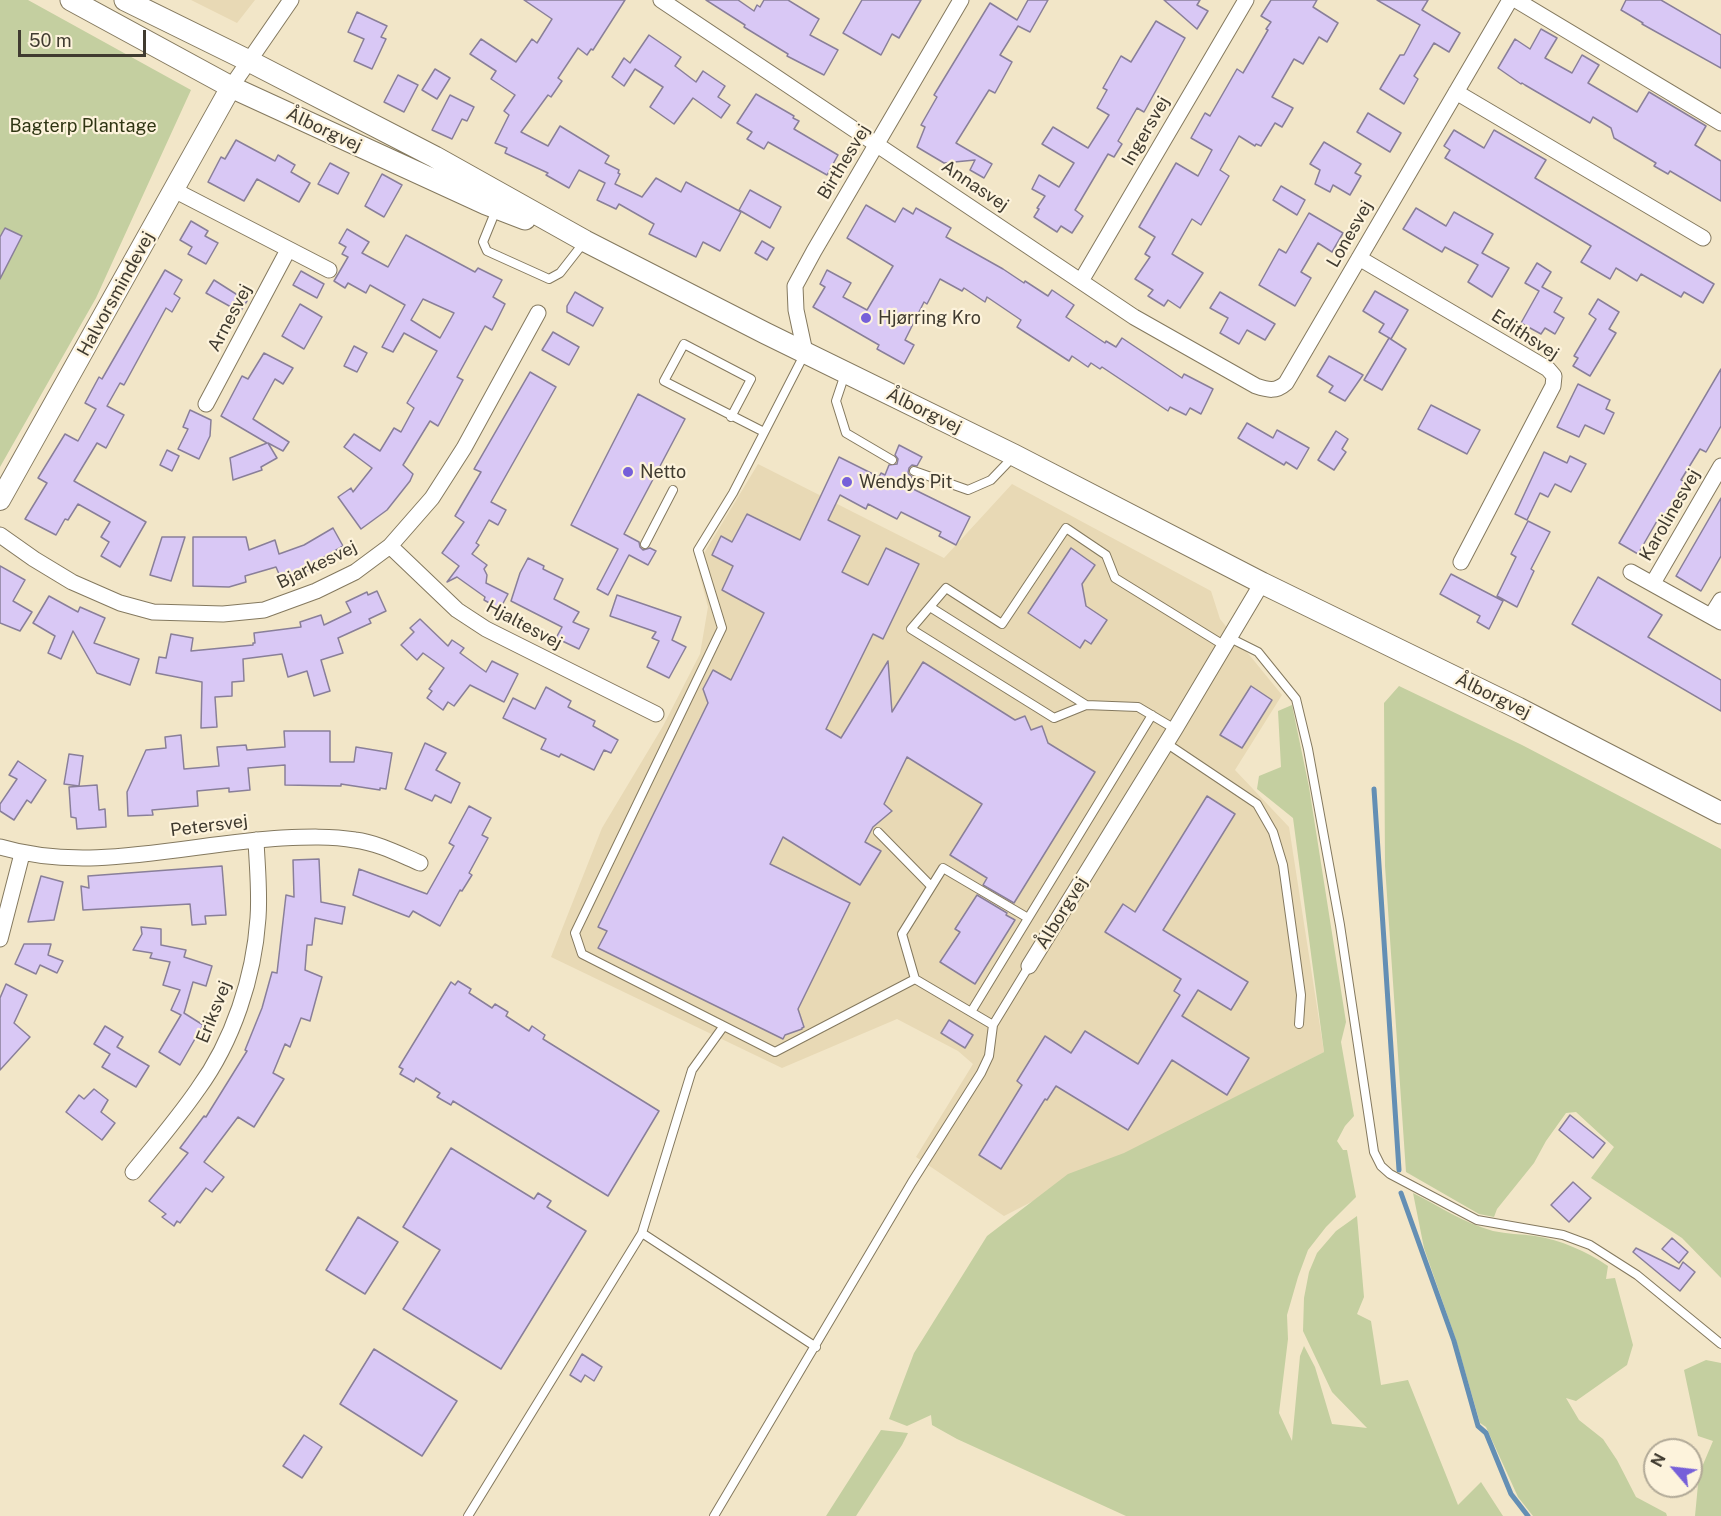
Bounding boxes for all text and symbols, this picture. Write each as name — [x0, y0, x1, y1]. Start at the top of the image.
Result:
scale bar — [21, 18, 148, 56]
text: 50 m — [29, 30, 72, 51]
street label: Ingersvej — [1118, 92, 1174, 170]
street label: Ålborgvej — [283, 103, 365, 157]
park label: Bagterp Plantage — [9, 115, 157, 137]
street label: Birthesvej — [813, 121, 875, 203]
street label: Annasvej — [937, 156, 1013, 216]
street label: Lonesvej — [1322, 197, 1378, 271]
street label: Halvorsmindevej — [73, 228, 159, 360]
street label: Arnesvej — [203, 281, 257, 355]
street label: Edithsvej — [1487, 305, 1563, 365]
place label: Hjørring Kro — [878, 307, 981, 329]
marker: Hjørring Kro — [859, 311, 873, 325]
street label: Ålborgvej — [883, 384, 965, 438]
place label: Netto — [640, 461, 686, 483]
marker: Netto — [621, 465, 635, 479]
street label: Karolinesvej — [1635, 465, 1705, 565]
place label: Wendys Pit — [859, 471, 953, 493]
marker: Wendys Pit — [840, 475, 854, 489]
street label: Bjarkesvej — [273, 536, 361, 594]
street label: Hjaltesvej — [482, 596, 566, 654]
street label: Ålborgvej — [1452, 669, 1534, 723]
street label: Petersvej — [169, 811, 249, 841]
street label: Ålborgvej — [1031, 873, 1093, 953]
street label: Eriksvej — [192, 978, 236, 1046]
north arrow — [1643, 1438, 1703, 1498]
text: N — [1647, 1450, 1670, 1470]

